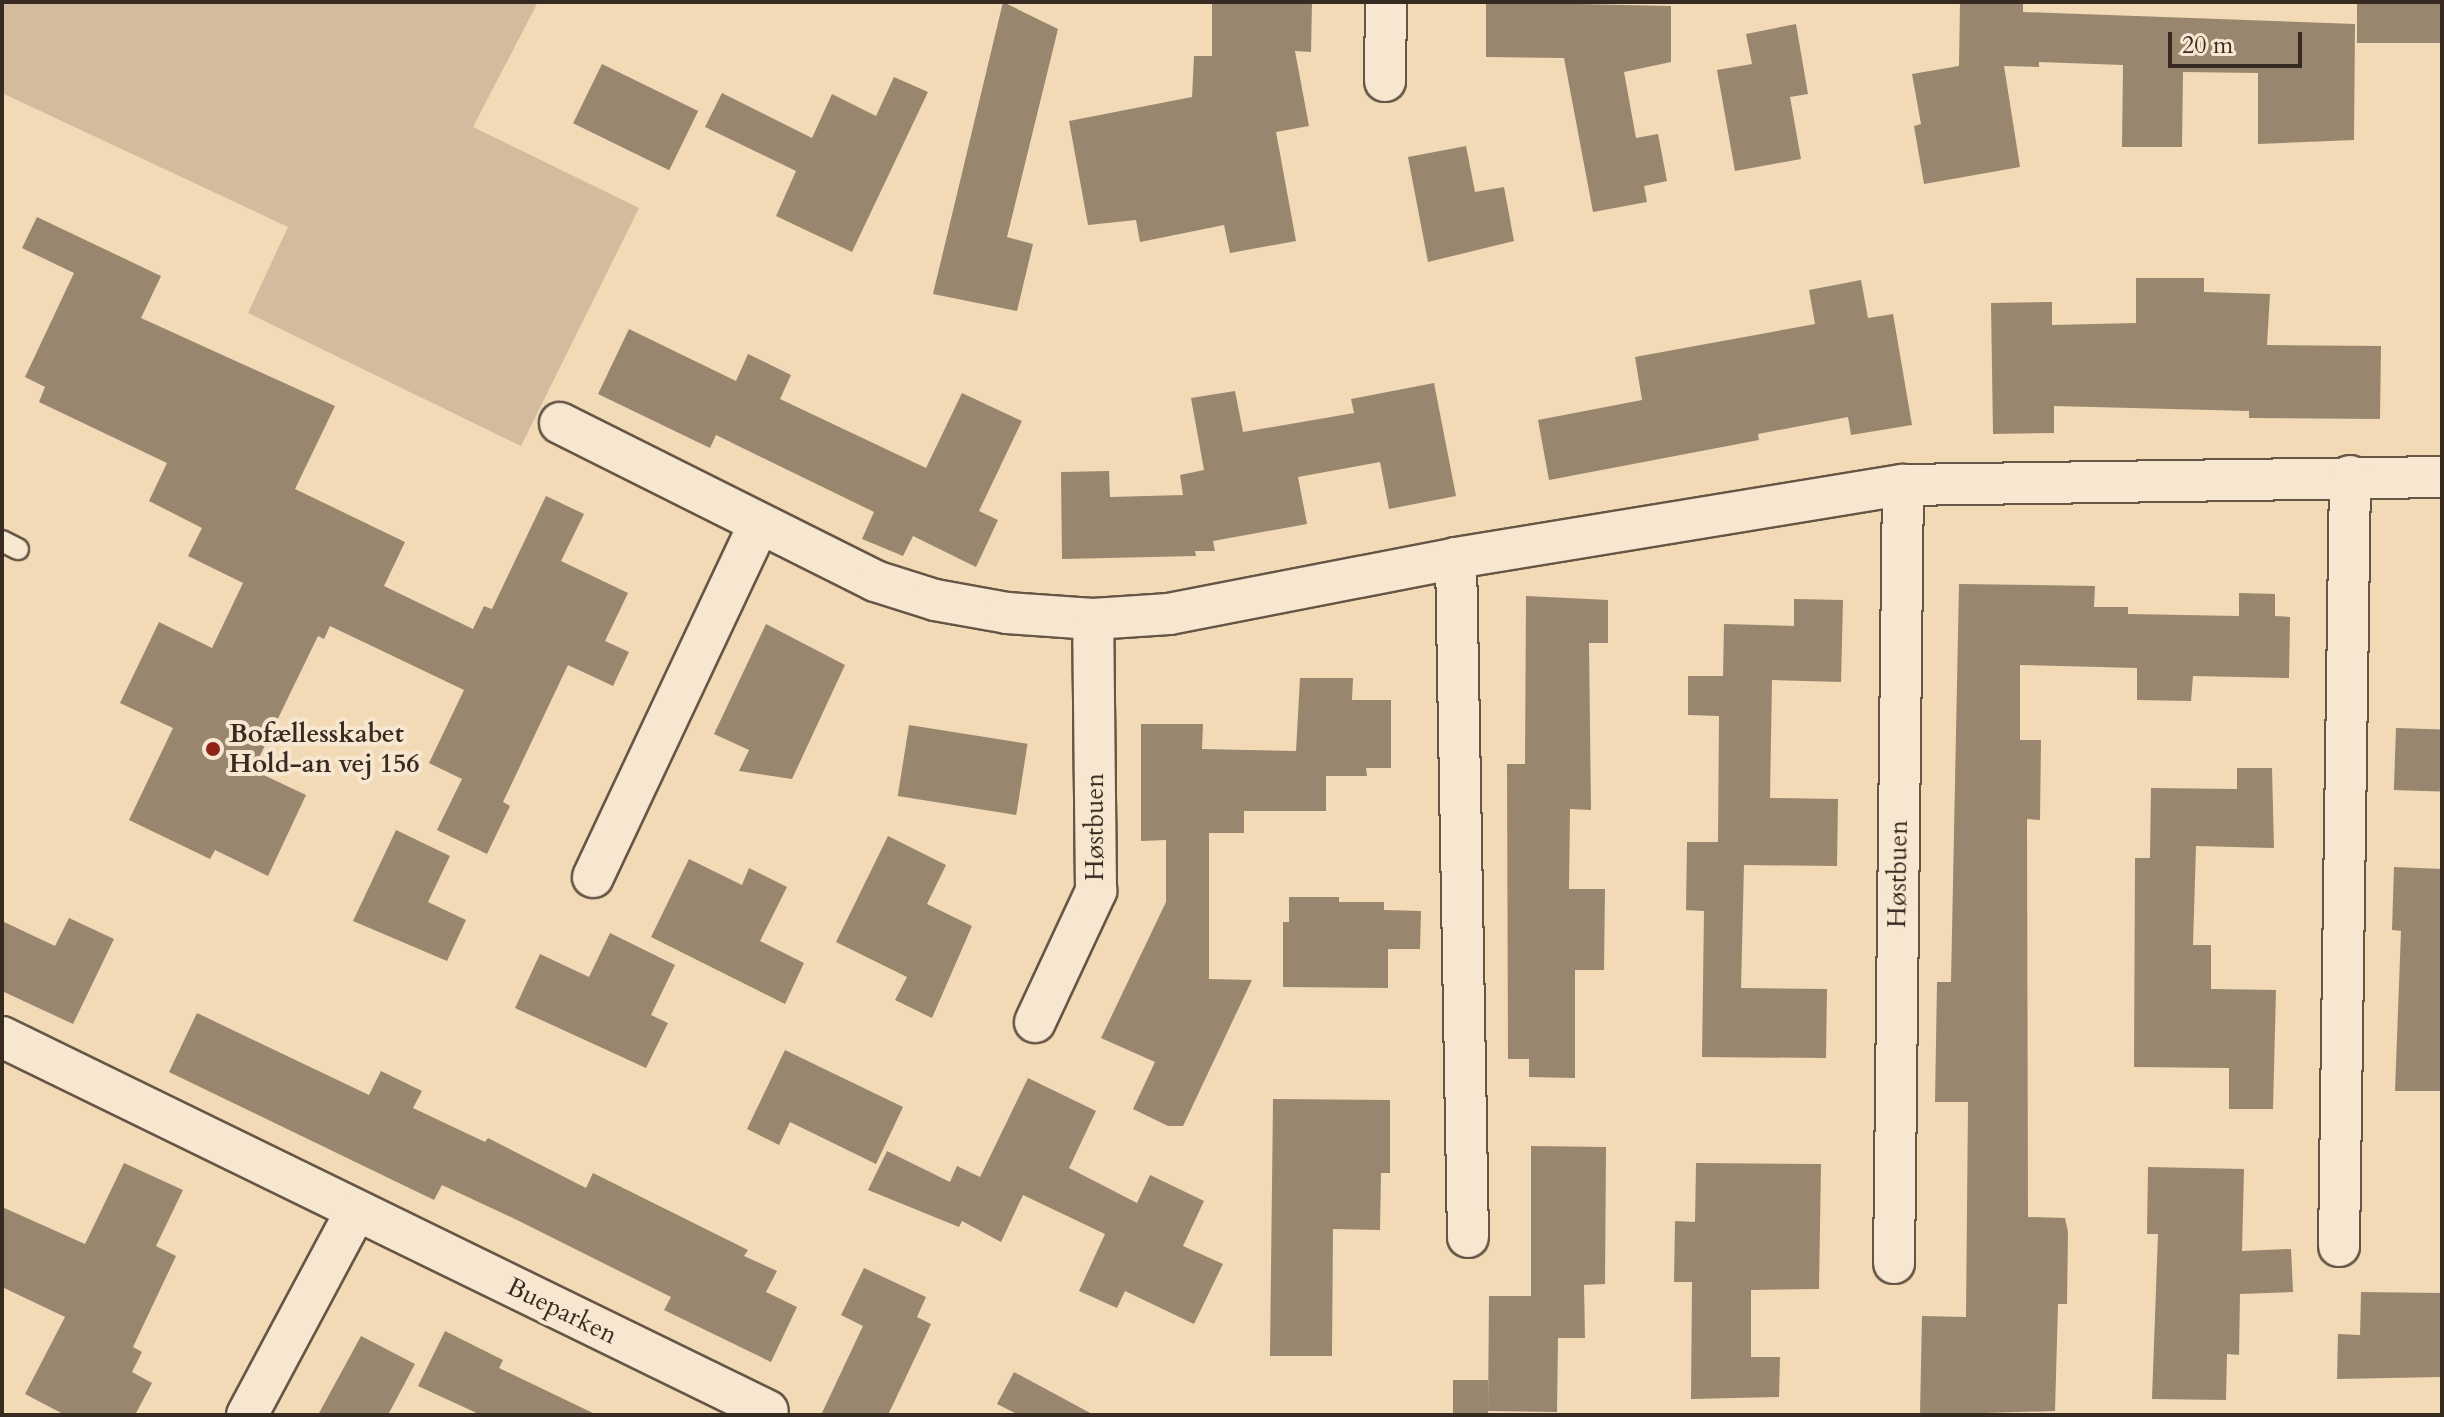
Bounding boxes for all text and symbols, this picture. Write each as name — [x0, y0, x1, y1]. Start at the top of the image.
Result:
scale bar — [2172, 16, 2306, 66]
text: 20 m — [2182, 29, 2233, 62]
place label: Bofællesskabet Hold-an vej 156 — [229, 718, 420, 780]
marker: Bofællesskabet Hold-an vej 156 — [204, 740, 222, 758]
street label: Høstbuen — [1079, 773, 1111, 881]
street label: Høstbuen — [1881, 820, 1915, 928]
street label: Bueparken — [502, 1271, 622, 1351]

